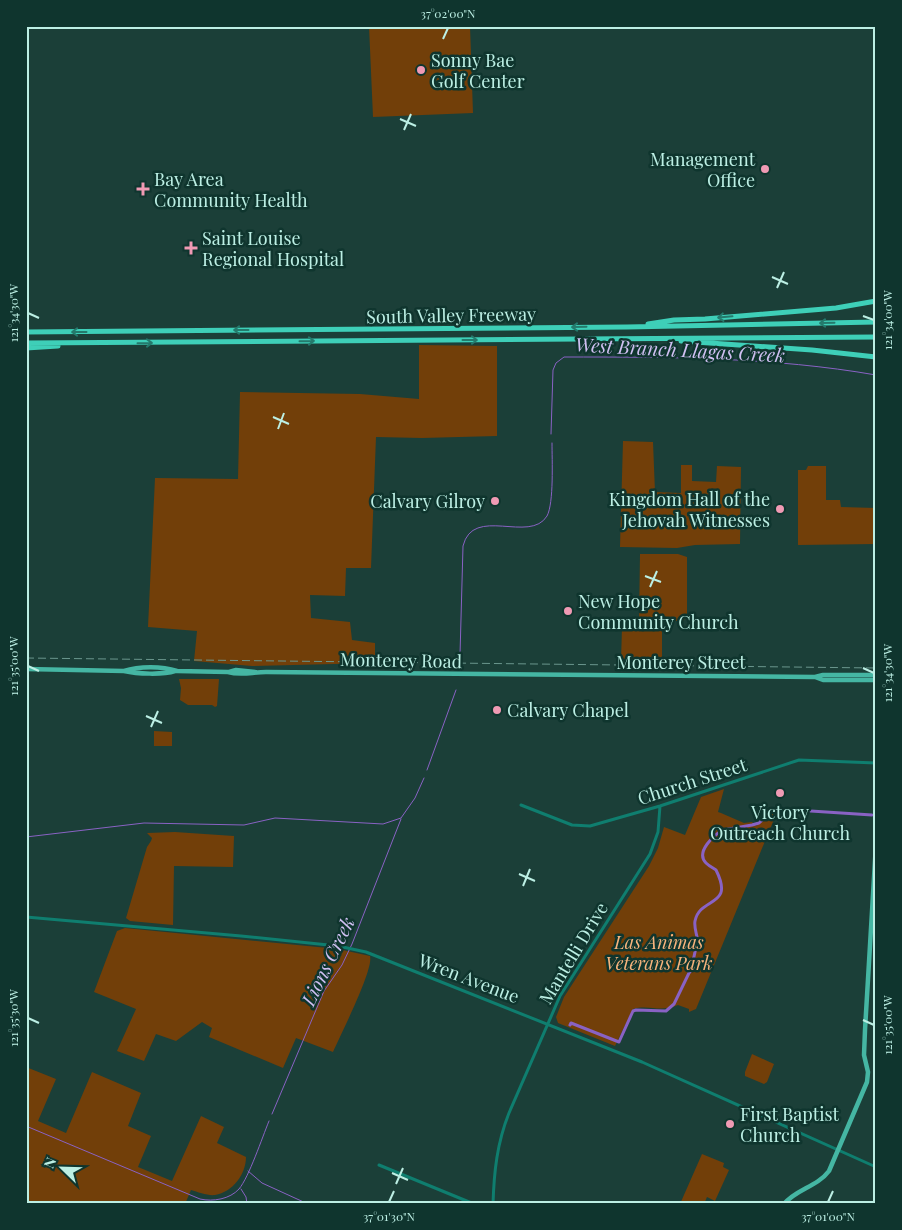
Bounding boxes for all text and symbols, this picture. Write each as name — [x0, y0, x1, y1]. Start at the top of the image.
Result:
text: 37°02'00"N — [420, 5, 476, 21]
place label: Sonny Bae Golf Center — [431, 48, 525, 93]
marker: Sonny Bae Golf Center — [415, 64, 427, 76]
place label: Management Office — [650, 147, 756, 192]
marker: Management Office — [759, 163, 771, 175]
place label: Bay Area Community Health — [154, 167, 308, 212]
marker: Bay Area Community Health — [136, 182, 150, 196]
place label: Saint Louise Regional Hospital — [202, 226, 344, 271]
marker: Saint Louise Regional Hospital — [184, 241, 198, 255]
text: 121°34'30"W — [5, 284, 21, 342]
text: 121°34'00"W — [879, 290, 895, 350]
street label: South Valley Freeway — [366, 302, 536, 328]
one-way arrow — [718, 312, 734, 322]
one-way arrow — [819, 318, 835, 327]
one-way arrow — [571, 323, 587, 332]
one-way arrow — [233, 326, 249, 335]
one-way arrow — [71, 327, 87, 337]
water label: West Branch Llagas Creek — [574, 331, 786, 367]
one-way arrow — [462, 335, 478, 345]
one-way arrow — [299, 336, 315, 346]
one-way arrow — [136, 338, 153, 348]
place label: Kingdom Hall of the Jehovah Witnesses — [609, 487, 770, 532]
place label: Calvary Gilroy — [370, 489, 485, 513]
marker: Calvary Gilroy — [489, 495, 501, 507]
marker: Kingdom Hall of the Jehovah Witnesses — [774, 503, 786, 515]
place label: New Hope Community Church — [578, 589, 739, 634]
marker: New Hope Community Church — [562, 605, 574, 617]
text: 121°35'00"W — [5, 636, 21, 696]
text: 121°34'30"W — [879, 644, 895, 702]
street label: Monterey Road — [340, 647, 463, 673]
street label: Monterey Street — [616, 650, 746, 674]
place label: Calvary Chapel — [507, 698, 629, 722]
marker: Calvary Chapel — [491, 704, 503, 716]
street label: Church Street — [634, 752, 750, 810]
marker: Victory Outreach Church — [774, 787, 786, 799]
place label: Victory Outreach Church — [710, 800, 850, 845]
street label: Mantelli Drive — [533, 898, 613, 1008]
water label: Lions Creek — [294, 912, 360, 1011]
park label: Las Animas Veterans Park — [605, 930, 713, 975]
street label: Wren Avenue — [414, 947, 523, 1008]
text: 121°35'30"W — [5, 989, 21, 1047]
text: 121°35'00"W — [879, 995, 895, 1055]
place label: First Baptist Church — [740, 1102, 839, 1147]
marker: First Baptist Church — [724, 1118, 736, 1130]
north arrow — [38, 1142, 88, 1192]
text: N — [39, 1154, 60, 1171]
text: 37°01'30"N — [363, 1208, 416, 1224]
text: 37°01'00"N — [801, 1208, 855, 1224]

